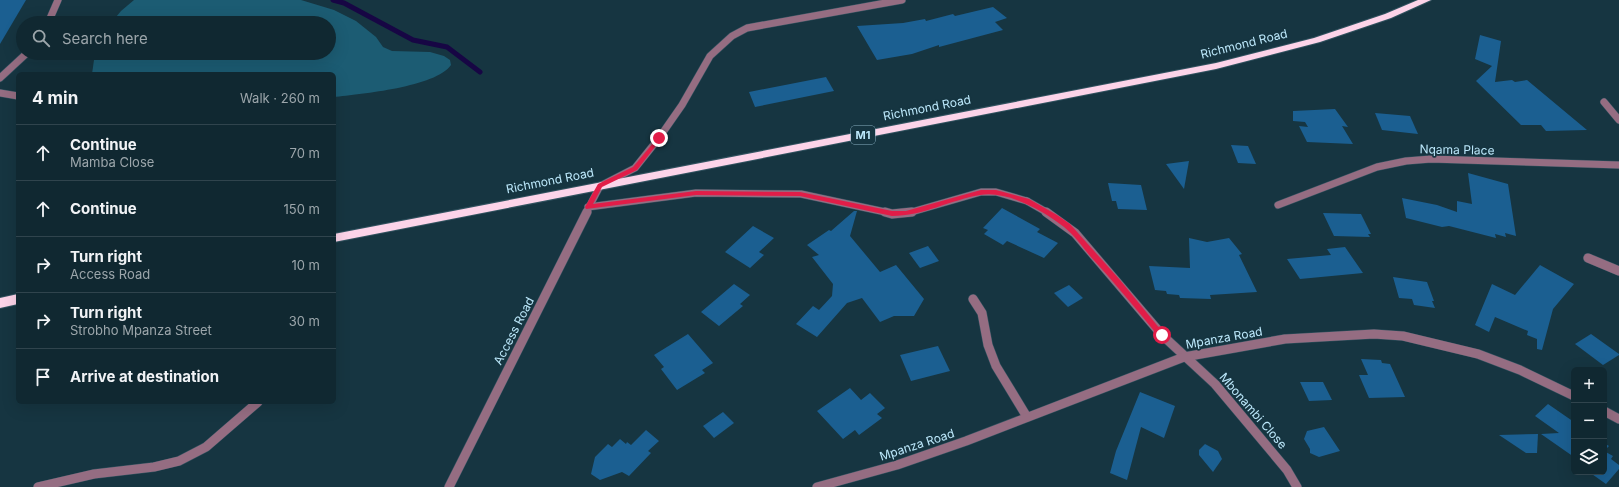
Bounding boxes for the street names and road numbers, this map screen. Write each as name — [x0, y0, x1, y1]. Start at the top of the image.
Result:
street label: Richmond Road — [1199, 25, 1289, 62]
street label: Richmond Road — [882, 92, 972, 123]
road number: M1 — [851, 126, 875, 144]
street label: Nqama Place — [1419, 141, 1495, 158]
street label: Richmond Road — [505, 165, 595, 196]
street label: Access Road — [490, 294, 537, 367]
street label: Mpanza Road — [1184, 323, 1264, 352]
street label: Mbonambi Close — [1216, 370, 1290, 452]
street label: Mpanza Road — [878, 425, 956, 464]

